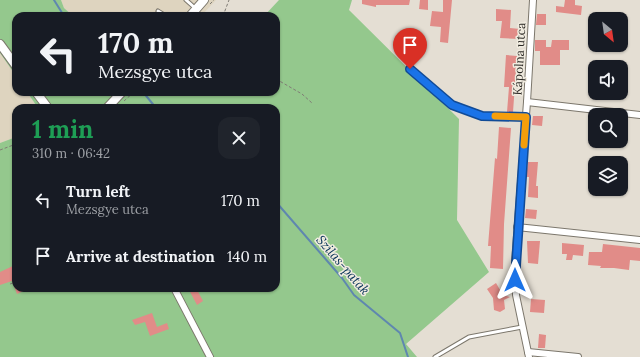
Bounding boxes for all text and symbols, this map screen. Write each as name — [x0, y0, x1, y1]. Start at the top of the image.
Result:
north arrow — [588, 12, 628, 52]
map controls — [588, 12, 628, 196]
street label: Kápolna utca — [510, 22, 528, 96]
text: 170 m — [98, 25, 173, 61]
icon: left — [32, 28, 84, 80]
pin — [393, 28, 427, 69]
icon: arrive — [399, 34, 421, 56]
text: Mezsgye utca — [98, 60, 212, 83]
button: sound — [588, 60, 628, 100]
button: search — [588, 108, 628, 148]
text: 1 min — [32, 114, 93, 145]
button: close — [218, 117, 260, 159]
text: 310 m · 06:42 — [32, 145, 110, 162]
button: layers — [588, 156, 628, 196]
text: Turn left — [66, 182, 130, 201]
icon: left — [32, 189, 54, 211]
text: 170 m — [221, 191, 260, 210]
text: Mezsgye utca — [66, 201, 149, 218]
water label: Szilas-patak — [313, 232, 374, 298]
icon: arrive — [32, 245, 54, 267]
text: Arrive at destination — [66, 247, 215, 266]
text: 140 m — [227, 247, 267, 266]
position arrow — [494, 259, 536, 301]

